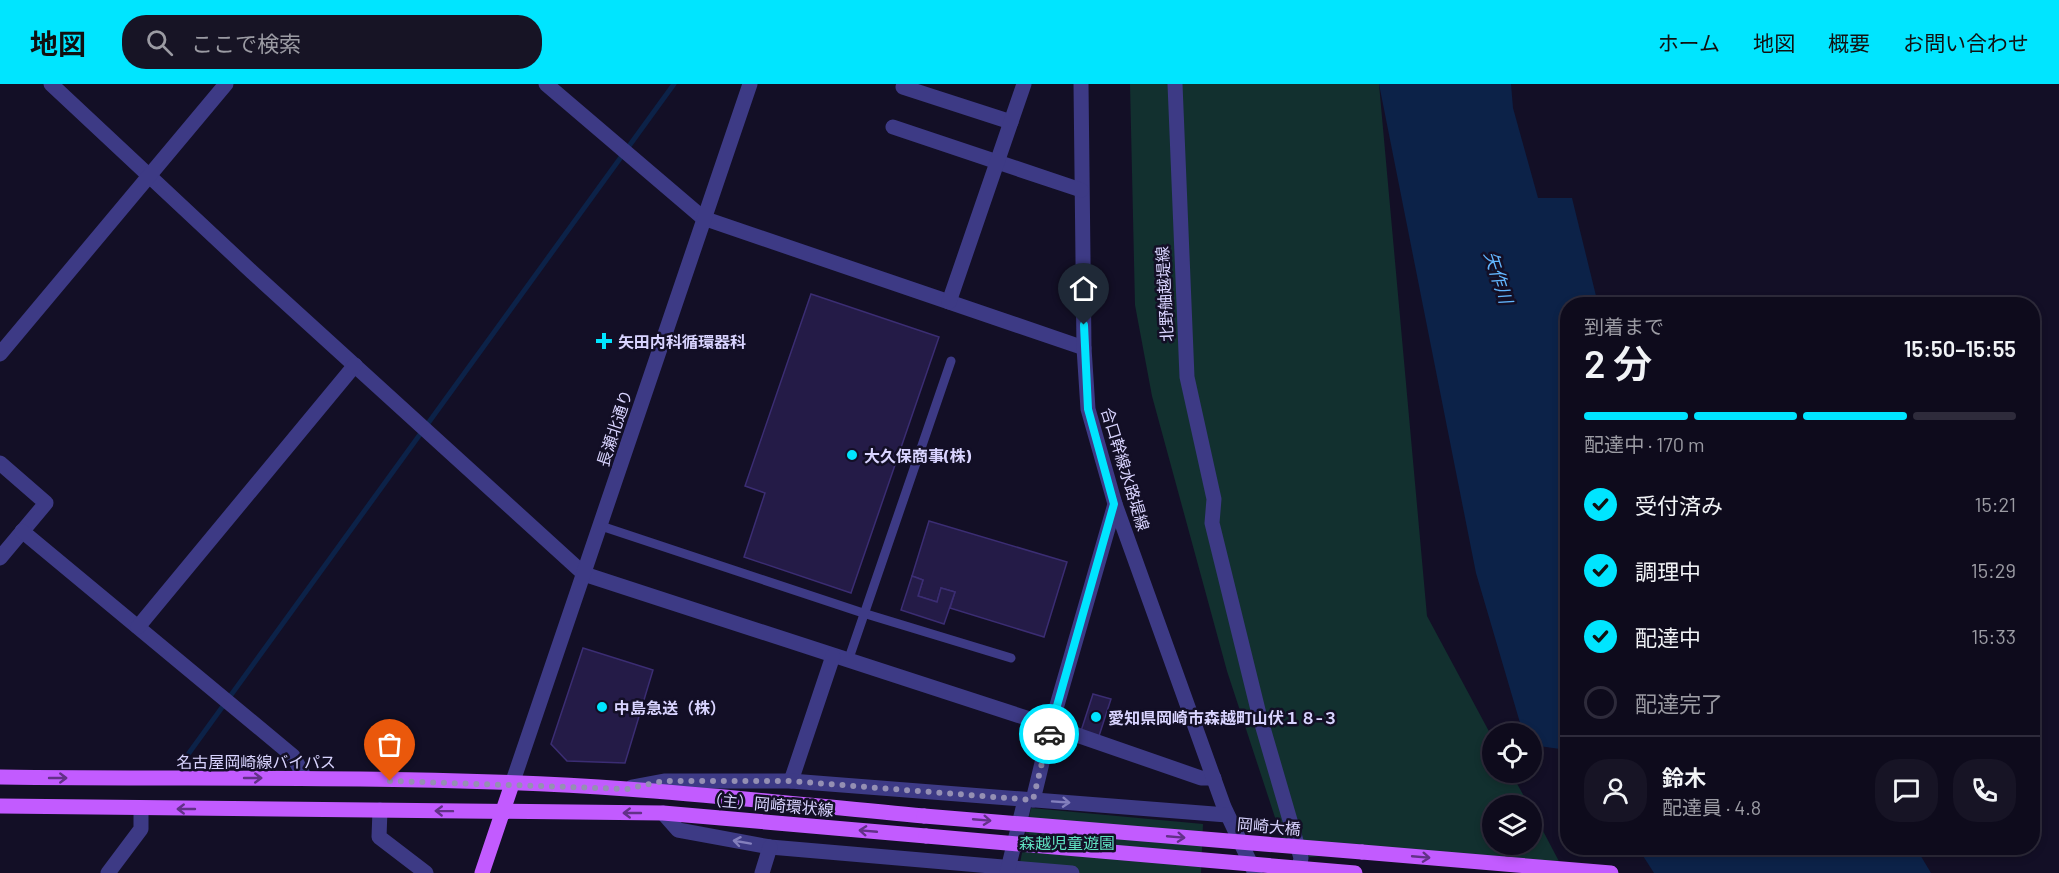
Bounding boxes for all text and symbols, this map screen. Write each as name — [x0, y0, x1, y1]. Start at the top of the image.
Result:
search box — [122, 15, 542, 69]
text: 地図 — [30, 26, 86, 60]
icon: search — [143, 26, 176, 59]
text: ここで検索 — [191, 30, 301, 56]
text: ホーム — [1658, 30, 1720, 55]
text: 地図 — [1753, 30, 1795, 55]
text: 概要 — [1828, 30, 1870, 55]
text: お問い合わせ — [1903, 30, 2029, 55]
street label: 北野舳越堤線 — [1152, 246, 1176, 342]
water label: 矢作川 — [1480, 248, 1518, 308]
pin — [1058, 263, 1109, 325]
icon: home — [1067, 272, 1100, 305]
text: 到着まで — [1584, 314, 1664, 338]
marker: 矢田内科循環器科 — [595, 332, 613, 350]
place label: 矢田内科循環器科 — [618, 332, 746, 351]
text: 15:50–15:55 — [1904, 335, 2016, 361]
text: 2 分 — [1584, 339, 1652, 386]
street label: 長瀬北通り — [593, 387, 635, 469]
street label: 合口幹線水路堤線 — [1098, 405, 1154, 533]
text: 配達中 · 170 m — [1584, 432, 1705, 456]
place label: 大久保商事(株) — [864, 446, 972, 465]
marker: 大久保商事(株) — [845, 448, 859, 462]
icon: check — [1584, 488, 1617, 521]
text: 受付済み — [1635, 492, 1723, 518]
text: 15:21 — [1975, 492, 2016, 516]
icon: check — [1584, 554, 1617, 587]
text: 調理中 — [1635, 558, 1701, 584]
text: 15:29 — [1971, 558, 2016, 582]
icon: check — [1584, 620, 1617, 653]
text: 配達中 — [1635, 624, 1701, 650]
text: 15:33 — [1971, 624, 2016, 648]
text: 配達完了 — [1635, 690, 1723, 716]
place label: 中島急送（株） — [614, 698, 726, 717]
marker: 中島急送（株） — [595, 700, 609, 714]
courier — [1019, 704, 1079, 764]
place label: 愛知県岡崎市森越町山伏１８‐３ — [1108, 708, 1339, 727]
marker: 愛知県岡崎市森越町山伏１８‐３ — [1089, 710, 1103, 724]
icon: car — [1033, 718, 1066, 751]
pin — [364, 719, 415, 781]
map controls — [1482, 723, 1542, 855]
button: locate — [1482, 723, 1542, 783]
icon: bag — [373, 728, 406, 761]
street label: 名古屋岡崎線バイパス — [176, 752, 336, 771]
button: person — [1584, 759, 1647, 822]
button: chat — [1875, 759, 1938, 822]
button: phone — [1953, 759, 2016, 822]
text: 鈴木 — [1662, 764, 1706, 790]
one-way arrow — [48, 772, 68, 784]
one-way arrow — [243, 772, 263, 784]
street label: （主）岡崎環状線 — [705, 789, 835, 819]
button: layers — [1482, 795, 1542, 855]
text: 配達員 · 4.8 — [1662, 795, 1761, 819]
one-way arrow — [1051, 797, 1071, 808]
one-way arrow — [176, 803, 196, 815]
one-way arrow — [434, 805, 454, 817]
one-way arrow — [622, 807, 642, 819]
street label: 岡崎大橋 — [1236, 814, 1302, 838]
one-way arrow — [971, 815, 991, 826]
one-way arrow — [858, 825, 878, 836]
one-way arrow — [1166, 832, 1186, 843]
park label: 森越児童遊園 — [1019, 833, 1115, 852]
one-way arrow — [733, 836, 753, 847]
one-way arrow — [1410, 852, 1430, 863]

